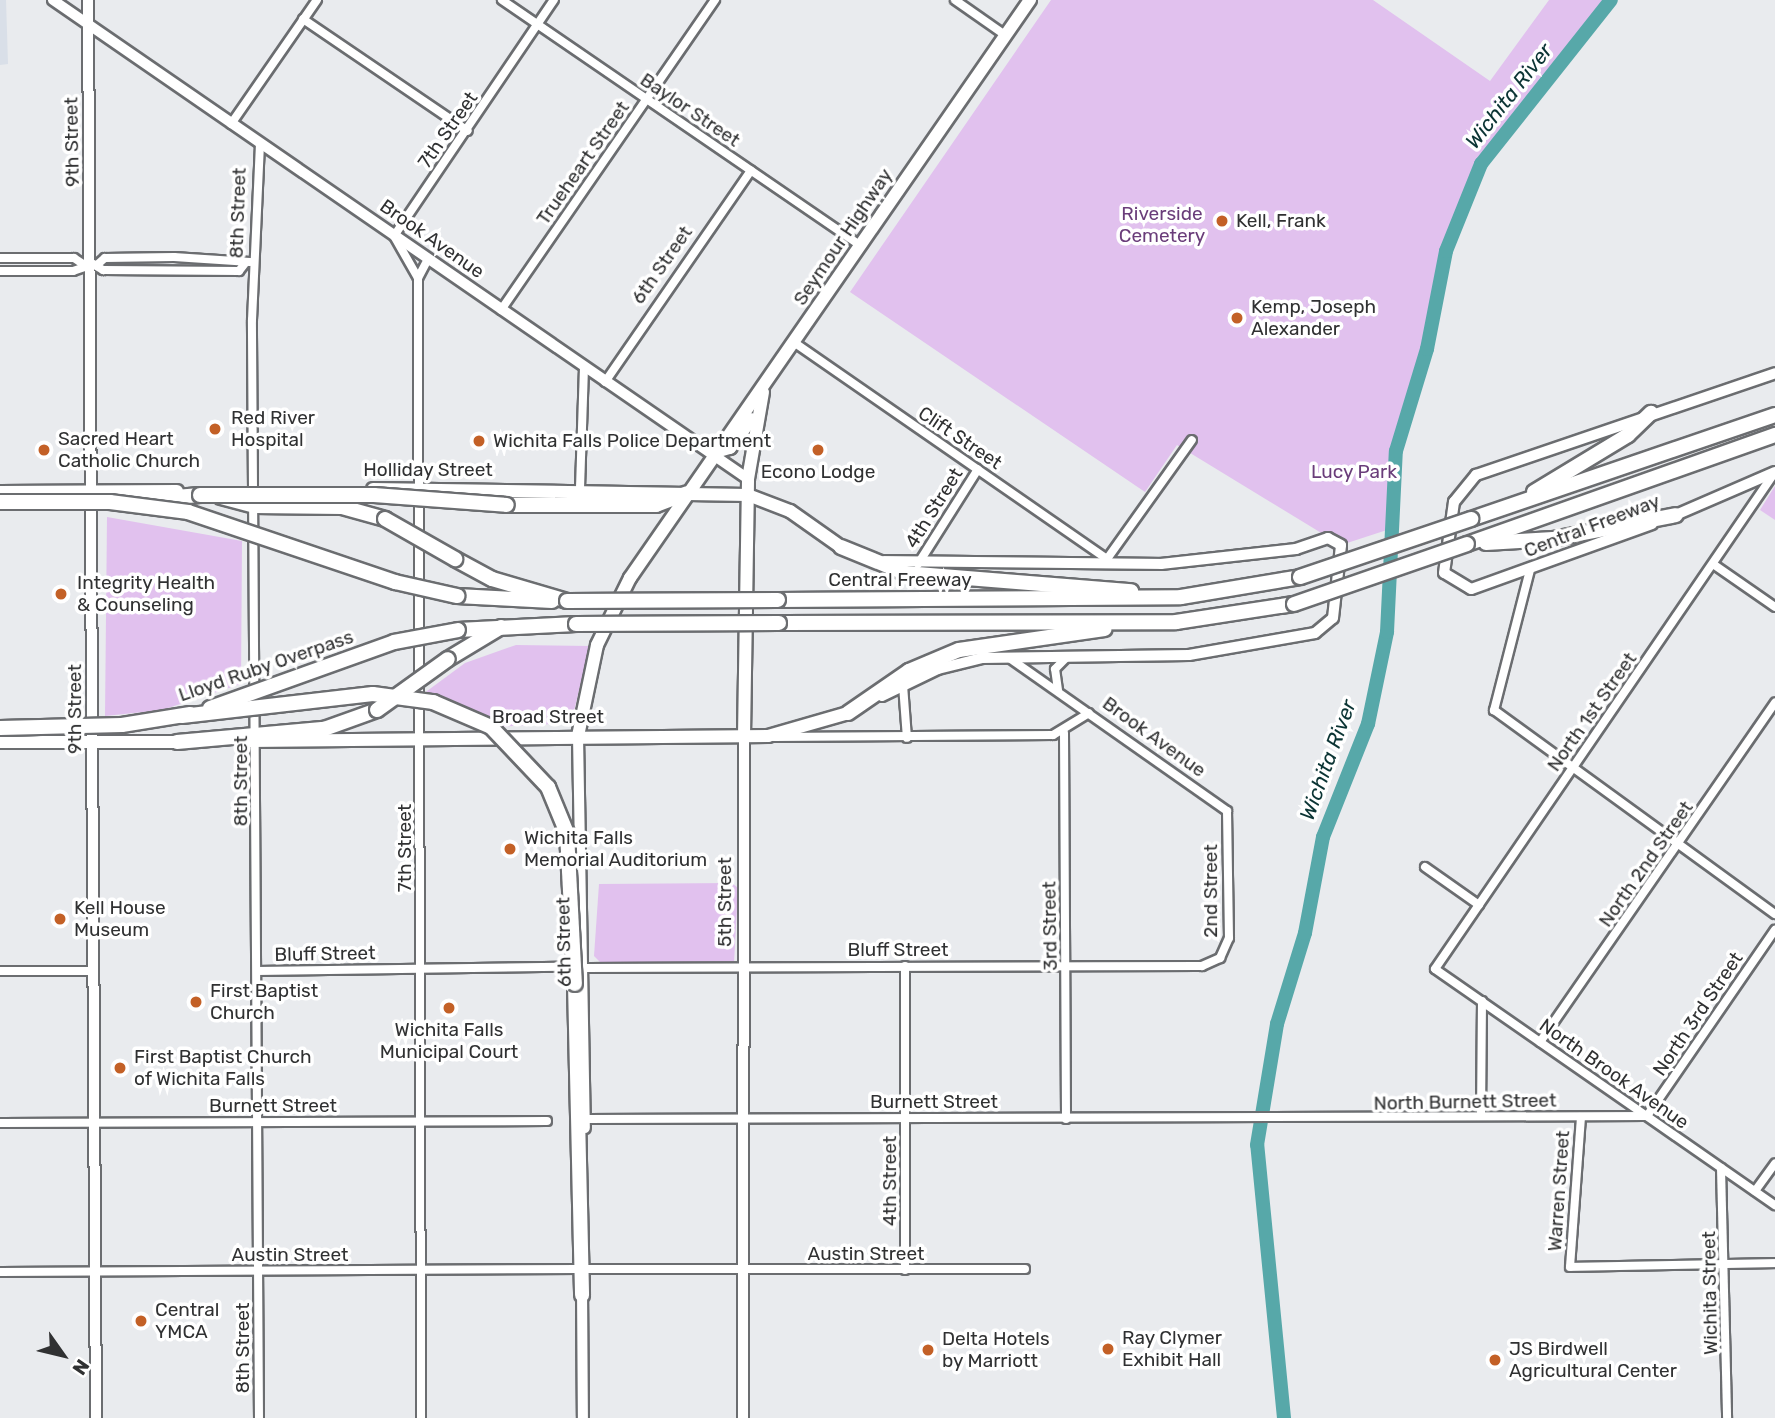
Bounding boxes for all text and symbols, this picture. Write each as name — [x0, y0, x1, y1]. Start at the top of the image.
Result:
water label: Wichita River — [1460, 38, 1558, 154]
street label: Baylor Street — [636, 68, 744, 152]
street label: 7th Street — [413, 87, 483, 173]
street label: 9th Street — [60, 97, 84, 187]
street label: Trueheart Street — [532, 97, 634, 229]
street label: Seymour Highway — [789, 164, 897, 310]
street label: 8th Street — [225, 167, 251, 259]
street label: Brook Avenue — [375, 195, 489, 283]
park label: Riverside Cemetery — [1119, 203, 1205, 247]
place label: Kell, Frank — [1236, 210, 1326, 232]
marker: Kell, Frank — [1214, 213, 1230, 229]
street label: 6th Street — [627, 222, 697, 308]
place label: Kemp, Joseph Alexander — [1251, 296, 1376, 340]
marker: Kemp, Joseph Alexander — [1229, 310, 1245, 326]
street label: Clift Street — [914, 402, 1006, 474]
place label: Red River Hospital — [231, 407, 315, 451]
marker: Red River Hospital — [205, 419, 225, 439]
place label: Sacred Heart Catholic Church — [58, 428, 200, 472]
place label: Wichita Falls Police Department — [493, 430, 771, 452]
marker: Wichita Falls Police Department — [471, 433, 487, 449]
marker: Sacred Heart Catholic Church — [36, 442, 52, 458]
marker: Econo Lodge — [810, 442, 826, 458]
street label: Holliday Street — [363, 459, 493, 481]
place label: Econo Lodge — [761, 461, 875, 483]
park label: Lucy Park — [1311, 461, 1397, 483]
street label: 4th Street — [900, 464, 968, 552]
street label: Central Freeway — [1521, 490, 1663, 562]
street label: Central Freeway — [828, 569, 972, 591]
place label: Integrity Health & Counseling — [77, 572, 216, 616]
marker: Integrity Health & Counseling — [51, 584, 71, 604]
street label: Lloyd Ruby Overpass — [175, 625, 357, 707]
street label: North 1st Street — [1543, 648, 1641, 776]
street label: 9th Street — [64, 664, 86, 754]
street label: Brook Avenue — [1098, 692, 1210, 782]
water label: Wichita River — [1295, 696, 1361, 824]
street label: Broad Street — [492, 706, 604, 728]
street label: 8th Street — [230, 736, 252, 826]
street label: North 2nd Street — [1594, 797, 1698, 931]
street label: 7th Street — [394, 804, 416, 892]
place label: Wichita Falls Memorial Auditorium — [524, 827, 708, 871]
marker: Wichita Falls Memorial Auditorium — [502, 841, 518, 857]
street label: 2nd Street — [1200, 844, 1222, 938]
street label: 5th Street — [714, 857, 736, 947]
street label: 3rd Street — [1038, 881, 1062, 971]
place label: Kell House Museum — [74, 897, 166, 941]
street label: 6th Street — [552, 897, 576, 987]
marker: Kell House Museum — [52, 911, 68, 927]
street label: Bluff Street — [847, 939, 949, 961]
street label: Bluff Street — [274, 942, 376, 966]
street label: North 3rd Street — [1648, 948, 1748, 1080]
place label: First Baptist Church — [210, 980, 318, 1024]
marker: First Baptist Church — [188, 994, 204, 1010]
marker: Wichita Falls Municipal Court — [441, 1000, 457, 1016]
street label: North Brook Avenue — [1535, 1014, 1693, 1134]
place label: Wichita Falls Municipal Court — [380, 1019, 518, 1063]
place label: First Baptist Church of Wichita Falls — [134, 1046, 312, 1090]
marker: First Baptist Church of Wichita Falls — [112, 1060, 128, 1076]
street label: North Burnett Street — [1373, 1089, 1557, 1115]
street label: Burnett Street — [870, 1091, 998, 1113]
street label: Burnett Street — [209, 1095, 337, 1117]
street label: Warren Street — [1543, 1130, 1575, 1252]
street label: 4th Street — [879, 1136, 901, 1226]
street label: Wichita Street — [1698, 1231, 1722, 1355]
street label: Austin Street — [808, 1243, 924, 1265]
street label: Austin Street — [232, 1244, 348, 1266]
place label: Central YMCA — [155, 1299, 219, 1343]
street label: 8th Street — [232, 1303, 254, 1393]
marker: Central YMCA — [133, 1313, 149, 1329]
north arrow — [28, 1320, 98, 1390]
place label: Ray Clymer Exhibit Hall — [1122, 1327, 1222, 1371]
place label: Delta Hotels by Marriott — [942, 1328, 1050, 1372]
place label: JS Birdwell Agricultural Center — [1509, 1338, 1677, 1382]
marker: Ray Clymer Exhibit Hall — [1100, 1341, 1116, 1357]
marker: Delta Hotels by Marriott — [920, 1342, 936, 1358]
marker: JS Birdwell Agricultural Center — [1487, 1352, 1503, 1368]
text: N — [67, 1355, 94, 1379]

